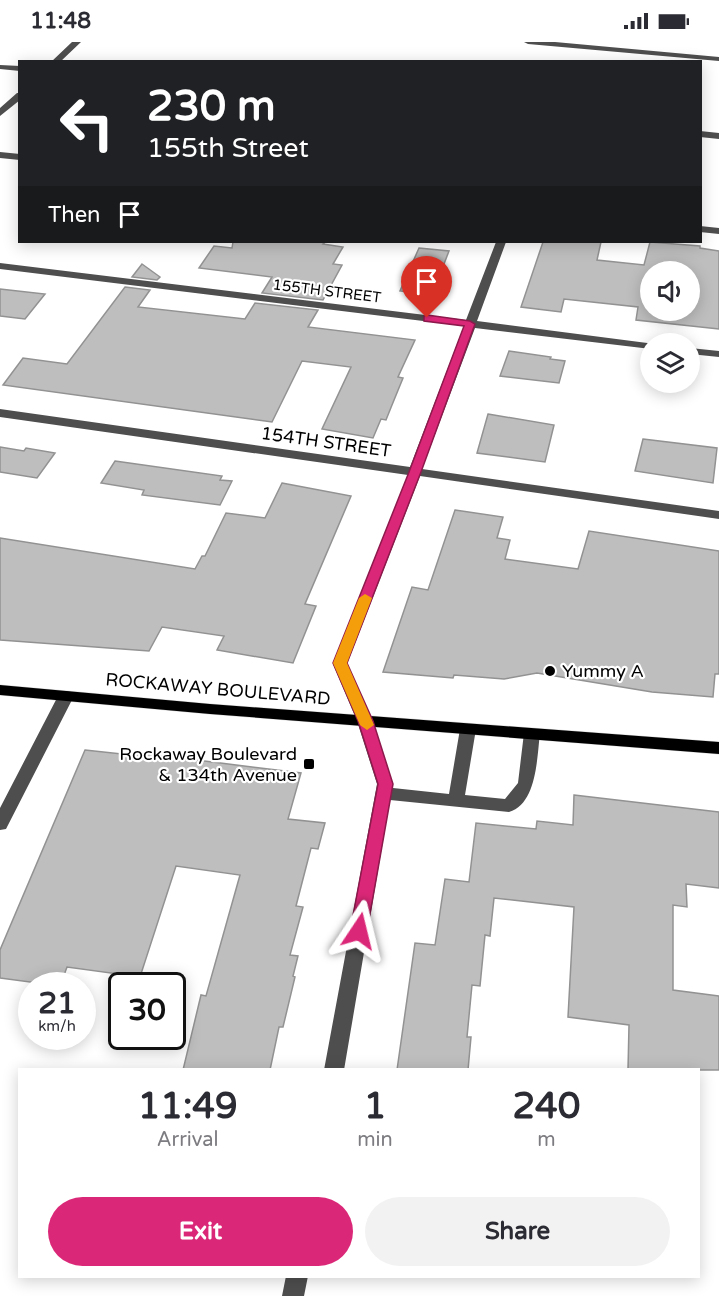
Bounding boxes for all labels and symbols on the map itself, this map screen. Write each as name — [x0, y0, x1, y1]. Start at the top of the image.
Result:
pin — [401, 256, 452, 318]
street label: 155TH STREET — [272, 275, 382, 307]
street label: 154TH STREET — [259, 422, 393, 462]
place label: Yummy A — [562, 660, 644, 682]
marker: Yummy A — [543, 664, 557, 678]
street label: ROCKAWAY BOULEVARD — [105, 668, 331, 710]
place label: Rockaway Boulevard & 134th Avenue — [119, 743, 297, 786]
marker: Rockaway Boulevard & 134th Avenue — [302, 757, 316, 771]
position arrow — [327, 899, 391, 963]
speed limit sign: 30 — [108, 972, 186, 1050]

